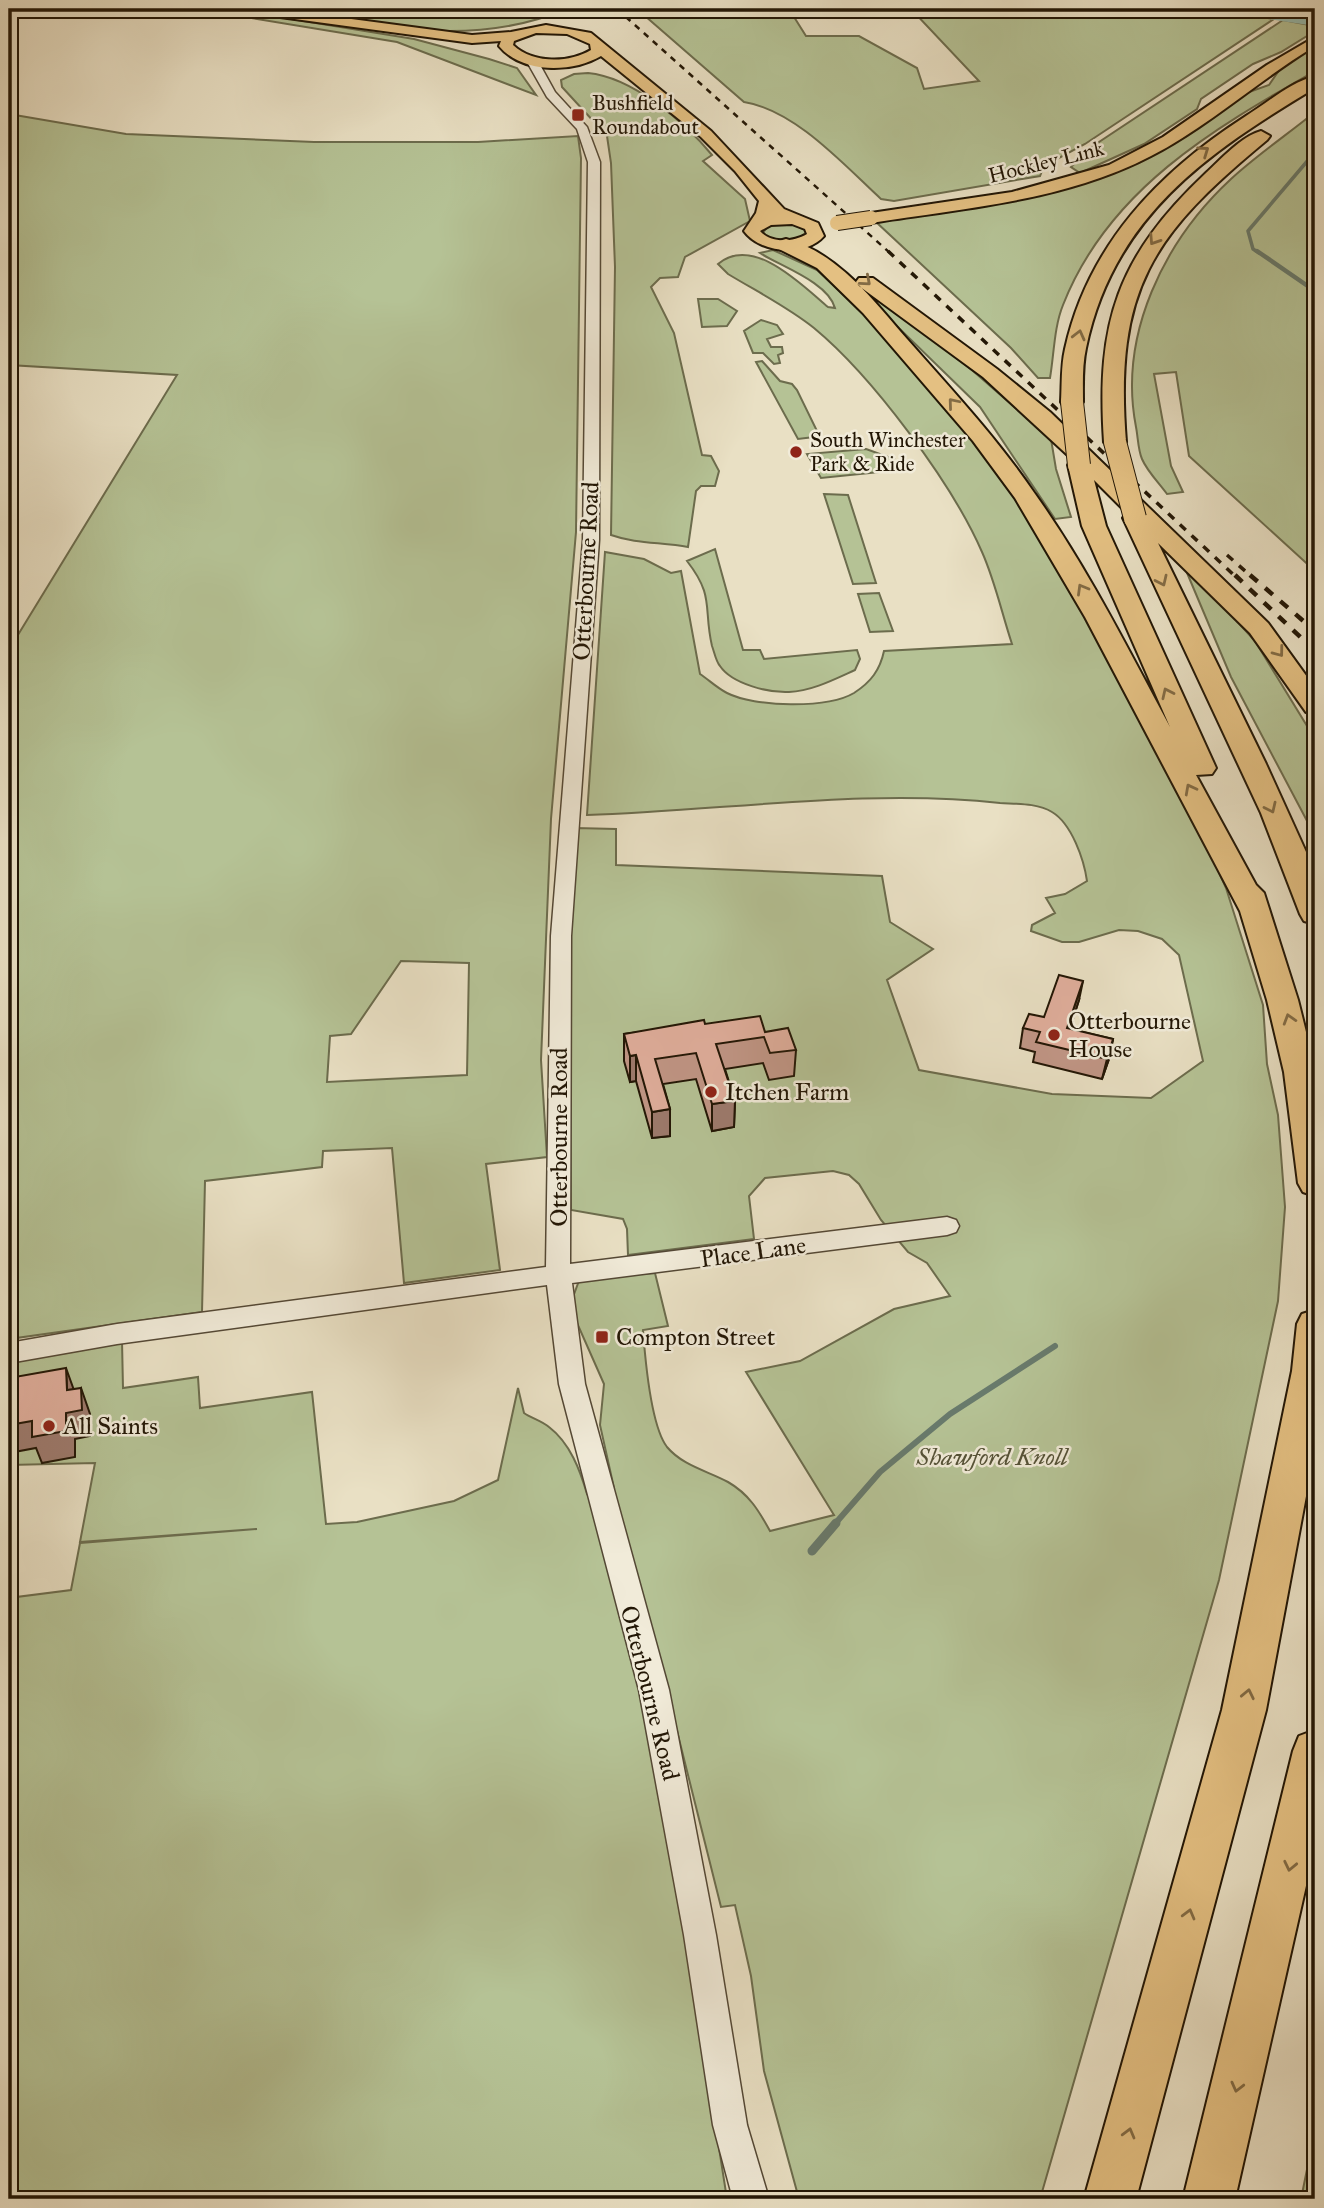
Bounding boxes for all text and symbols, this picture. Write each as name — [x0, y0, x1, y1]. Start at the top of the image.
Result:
place label: Bushfield Roundabout — [592, 90, 699, 140]
marker: Bushfield Roundabout — [570, 107, 586, 123]
street label: Hockley Link — [985, 135, 1107, 189]
one-way arrow — [1196, 147, 1209, 159]
one-way arrow — [1150, 232, 1163, 245]
one-way arrow — [858, 273, 871, 286]
one-way arrow — [1071, 329, 1085, 341]
one-way arrow — [949, 398, 961, 411]
place label: South Winchester Park & Ride — [810, 427, 966, 477]
marker: South Winchester Park & Ride — [788, 444, 804, 460]
street label: Otterbourne Road — [566, 481, 606, 661]
one-way arrow — [1154, 574, 1168, 586]
one-way arrow — [1077, 584, 1090, 597]
one-way arrow — [1270, 644, 1283, 657]
one-way arrow — [1161, 687, 1175, 700]
one-way arrow — [1185, 784, 1198, 797]
one-way arrow — [1263, 801, 1277, 813]
place label: Otterbourne House — [1068, 1006, 1191, 1064]
one-way arrow — [1283, 1014, 1298, 1026]
marker: Otterbourne House — [1046, 1027, 1062, 1043]
street label: Otterbourne Road — [544, 1047, 574, 1227]
place label: Itchen Farm — [725, 1077, 849, 1107]
marker: Itchen Farm — [703, 1084, 719, 1100]
street label: Place Lane — [698, 1230, 808, 1274]
place label: Compton Street — [616, 1322, 776, 1352]
marker: Compton Street — [594, 1329, 610, 1345]
place label: All Saints — [62, 1411, 158, 1441]
marker: All Saints — [41, 1418, 57, 1434]
park label: Shawford Knoll — [916, 1442, 1070, 1472]
street label: Otterbourne Road — [614, 1602, 686, 1784]
one-way arrow — [1239, 1688, 1254, 1700]
one-way arrow — [1284, 1860, 1298, 1872]
one-way arrow — [1181, 1908, 1195, 1920]
one-way arrow — [1231, 2081, 1245, 2093]
one-way arrow — [1120, 2128, 1135, 2140]

